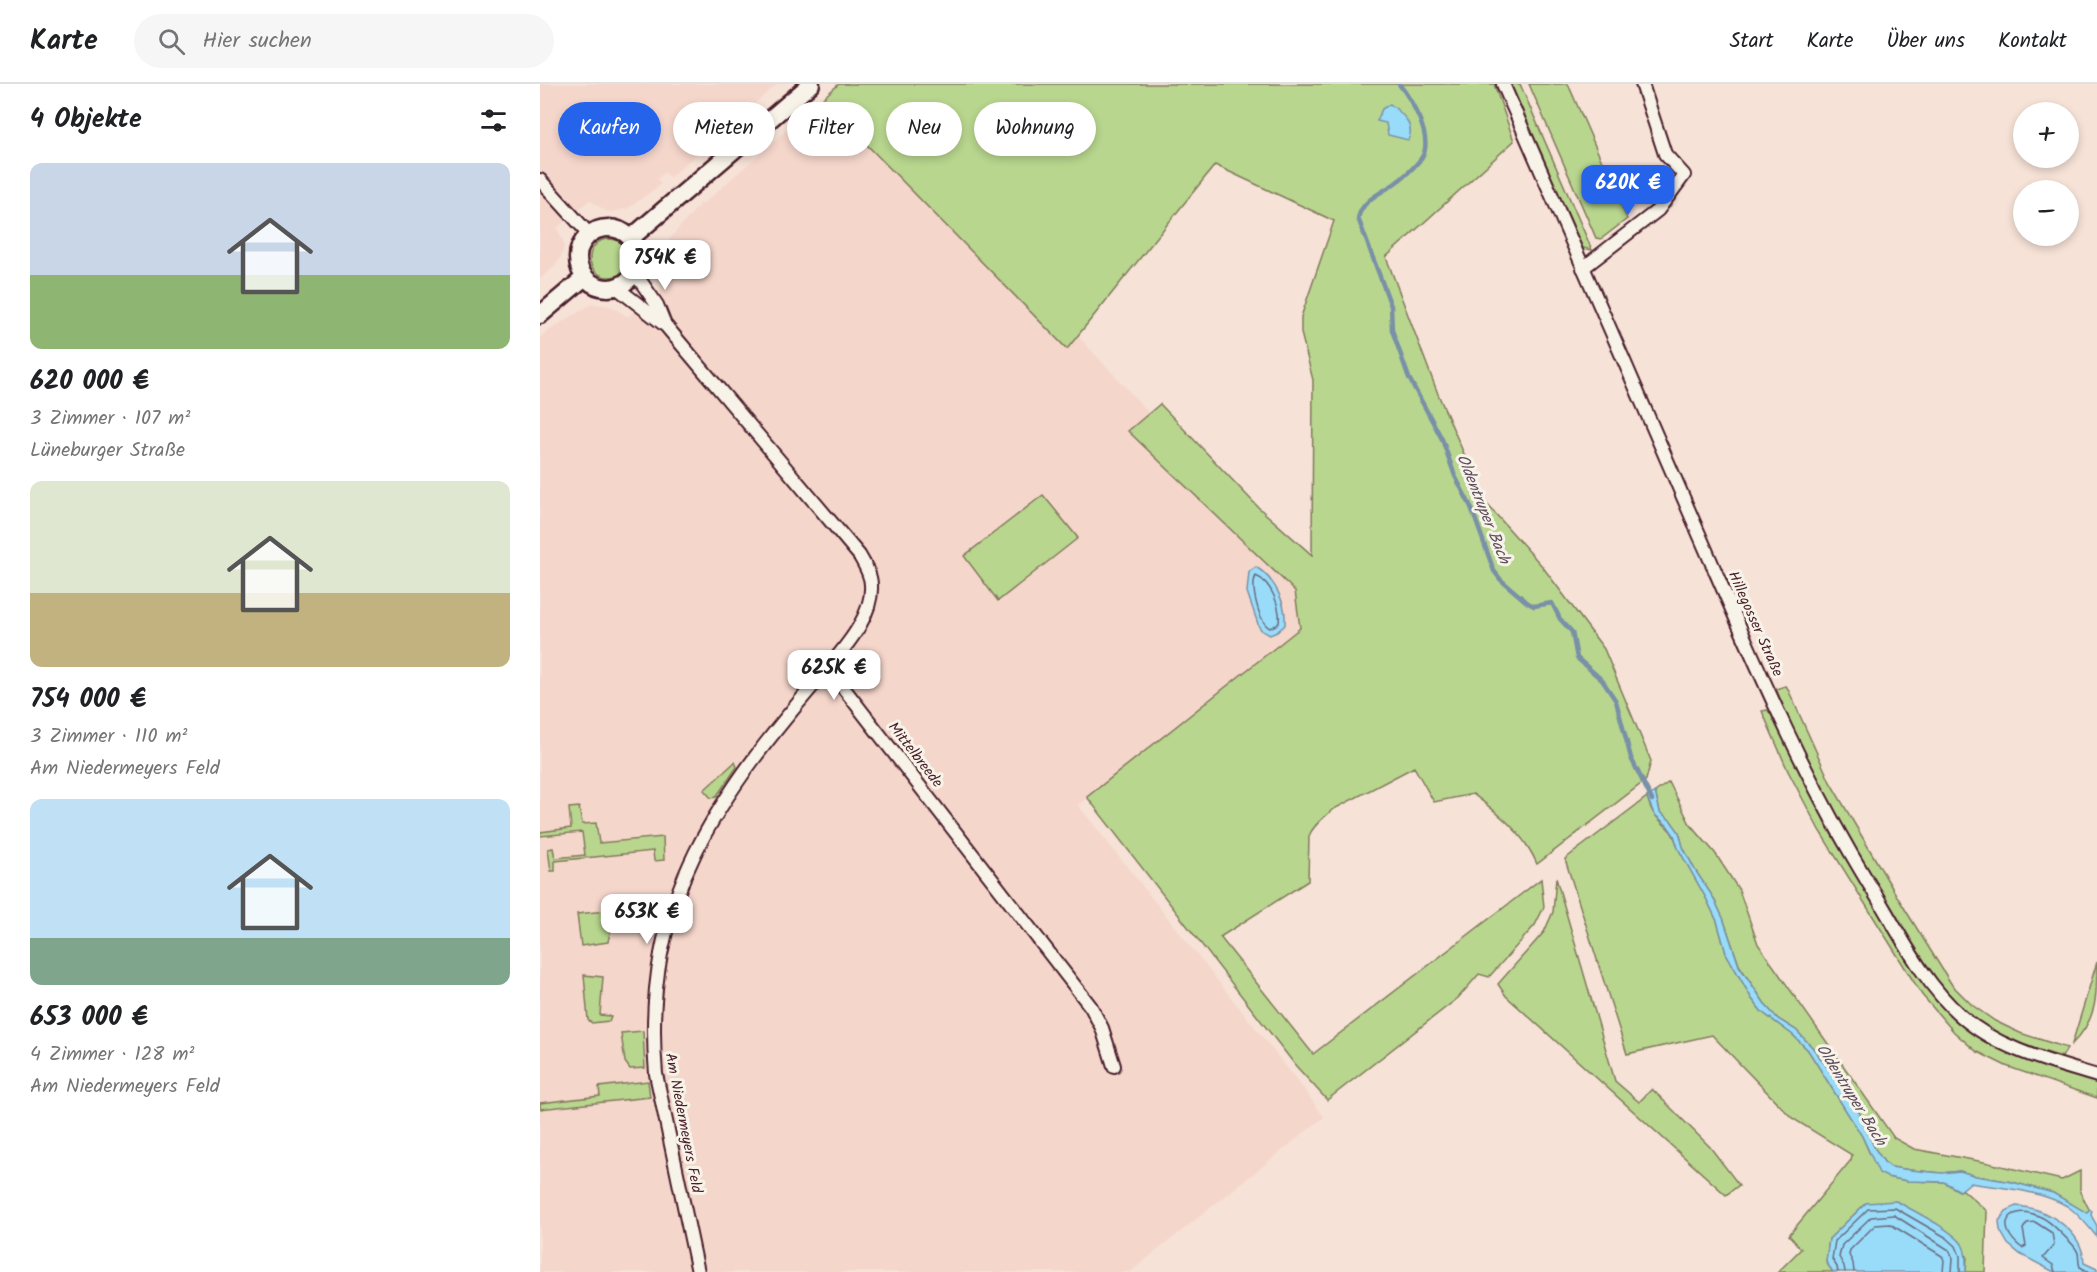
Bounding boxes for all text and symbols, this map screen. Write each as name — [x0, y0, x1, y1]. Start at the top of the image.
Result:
search box — [134, 14, 554, 68]
text: Karte — [30, 19, 98, 64]
text: Hier suchen — [203, 24, 312, 59]
icon: search — [155, 25, 188, 58]
text: Start — [1729, 25, 1774, 58]
text: Karte — [1807, 25, 1853, 58]
text: Über uns — [1886, 25, 1965, 58]
text: Kontakt — [1998, 25, 2067, 58]
text: 4 Objekte — [30, 99, 142, 141]
chip: Kaufen — [558, 102, 661, 156]
chip: Mieten — [673, 102, 775, 156]
chip: Filter — [787, 102, 874, 156]
chip: Neu — [886, 102, 962, 156]
chip: Wohnung — [974, 102, 1096, 156]
map controls — [2013, 102, 2079, 246]
button: + — [2013, 102, 2079, 168]
icon: filters — [477, 104, 510, 137]
pin: 620K € — [1579, 165, 1677, 216]
text: 620K € — [1595, 168, 1661, 200]
button: − — [2013, 180, 2079, 246]
icon: home — [216, 202, 324, 310]
pin: 754K € — [616, 240, 714, 291]
text: 754K € — [634, 243, 696, 275]
text: 620 000 € — [30, 361, 149, 403]
text: 3 Zimmer · 107 m² — [30, 403, 190, 435]
text: Lüneburger Straße — [30, 435, 185, 467]
water label: Oldentruper Bach — [1450, 450, 1517, 569]
icon: home — [216, 520, 324, 628]
street label: Hillegosser Straße — [1721, 567, 1789, 681]
pin: 625K € — [785, 650, 883, 701]
text: 625K € — [801, 653, 867, 685]
text: 754 000 € — [30, 679, 146, 721]
street label: Mittelbreede — [882, 717, 949, 793]
text: 3 Zimmer · 110 m² — [30, 721, 188, 753]
text: Am Niedermeyers Feld — [30, 753, 220, 785]
icon: home — [216, 838, 324, 946]
pin: 653K € — [598, 894, 696, 945]
text: 653K € — [615, 897, 679, 929]
text: 653 000 € — [30, 997, 148, 1039]
text: 4 Zimmer · 128 m² — [30, 1039, 194, 1071]
water label: Oldentruper Bach — [1810, 1039, 1893, 1152]
street label: Am Niedermeyers Feld — [658, 1051, 708, 1196]
text: Am Niedermeyers Feld — [30, 1071, 220, 1103]

